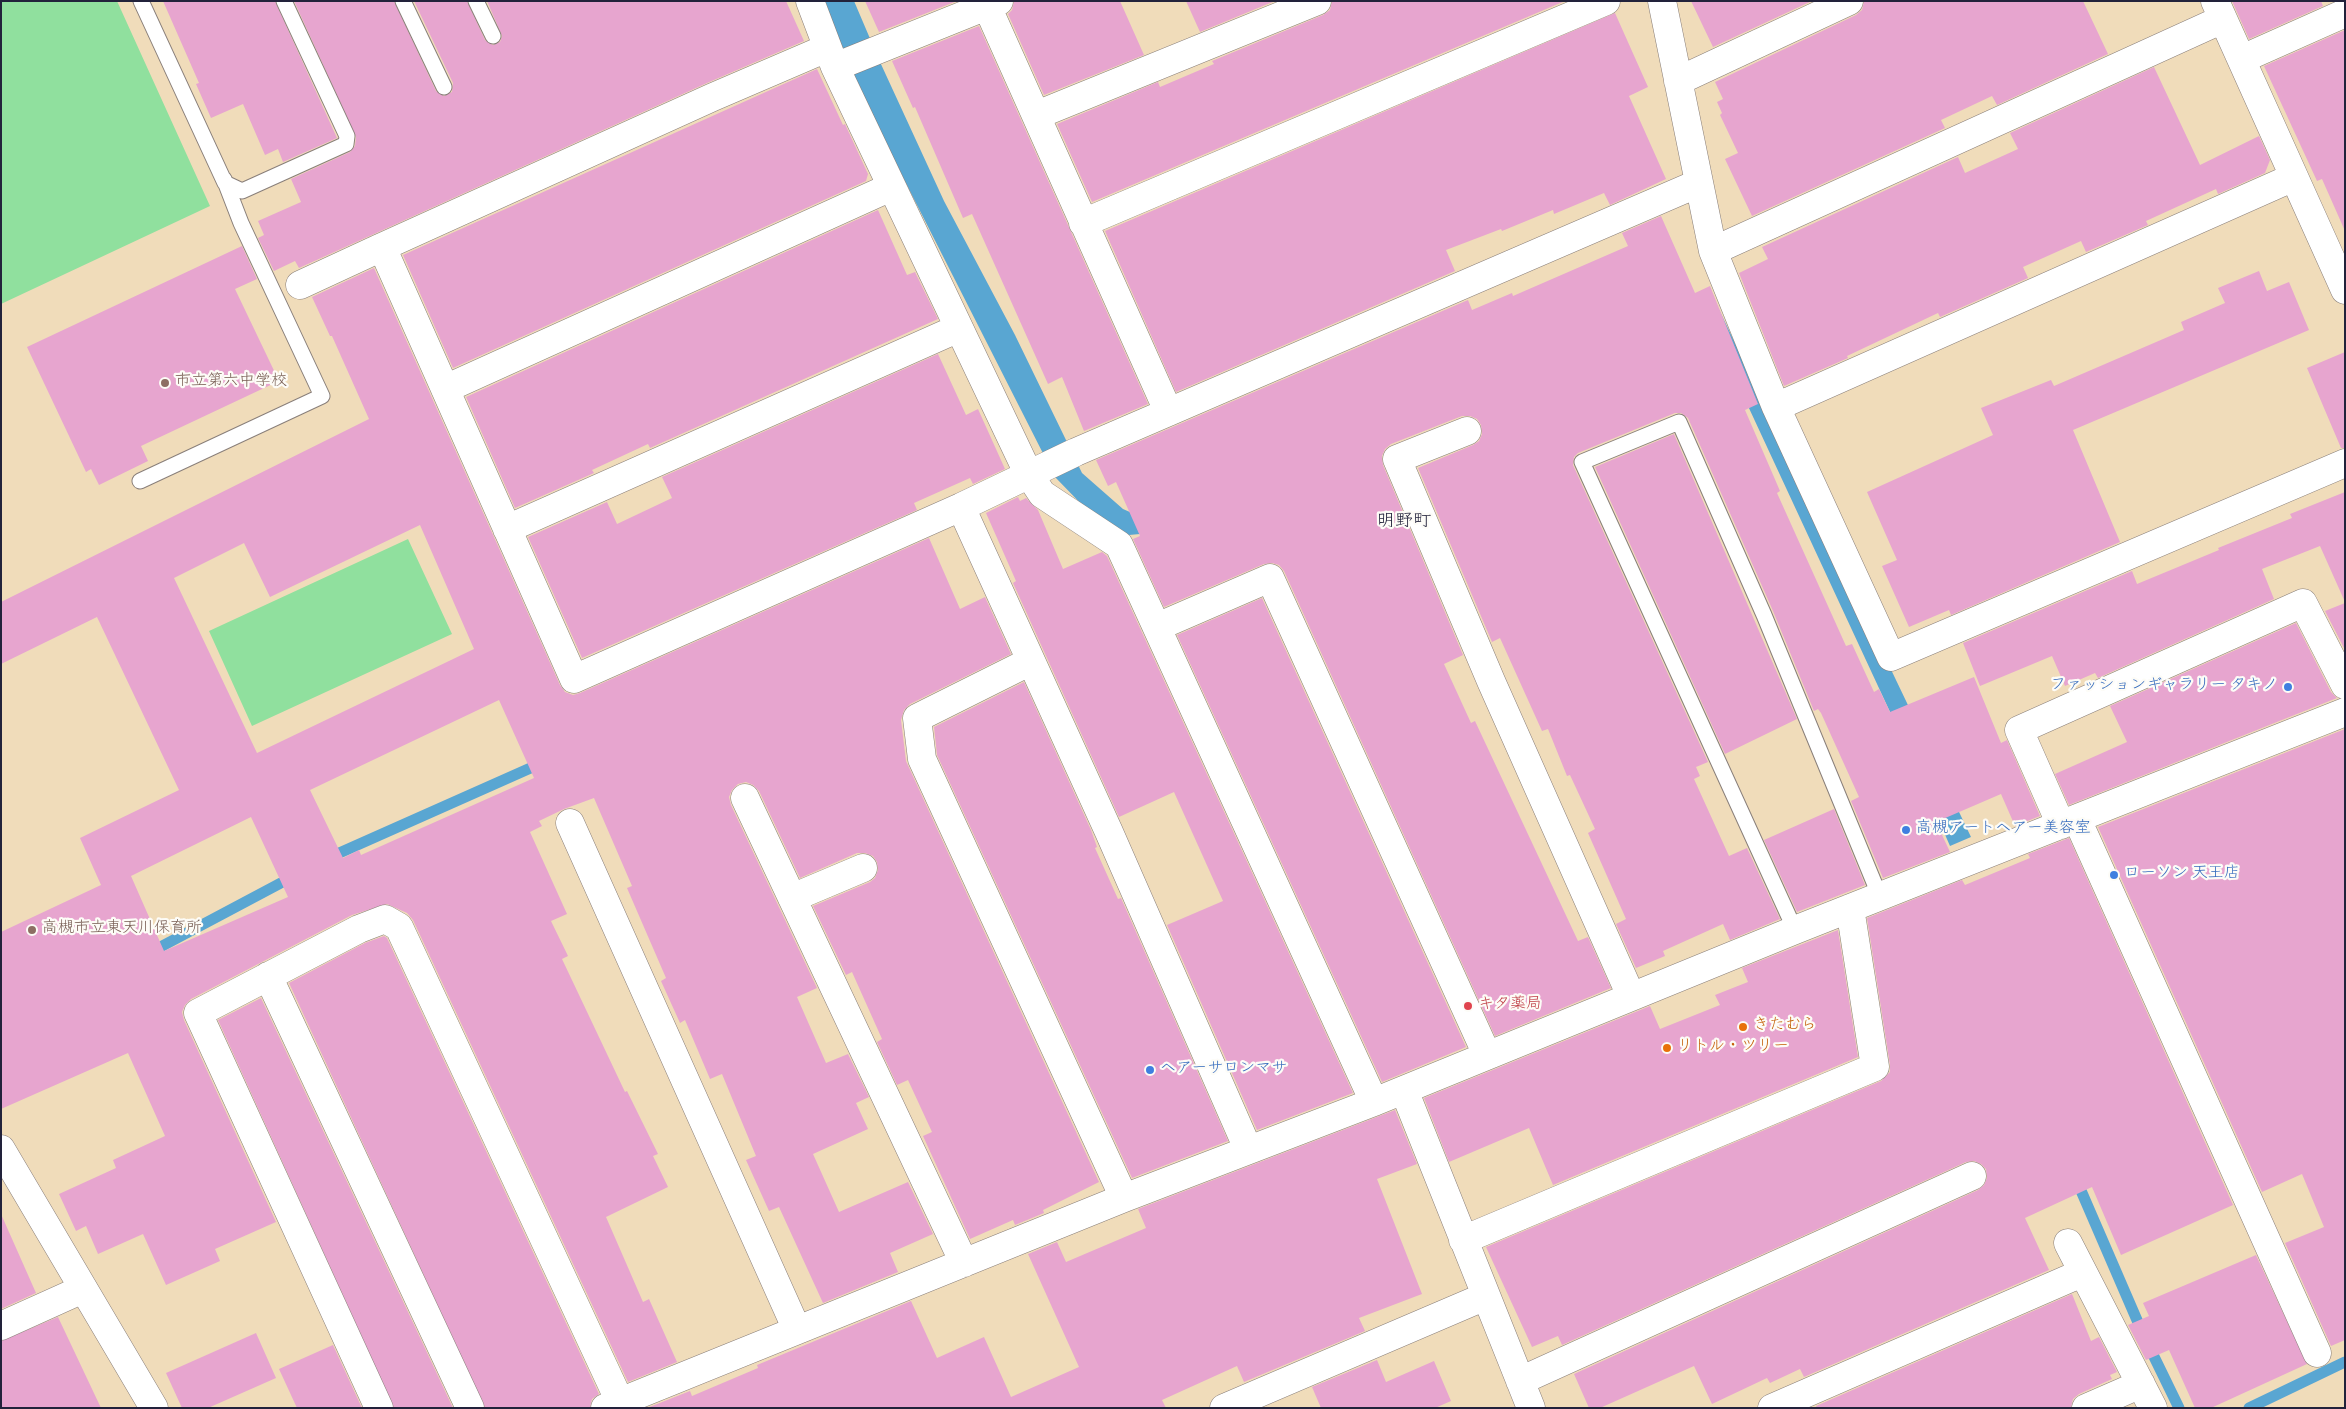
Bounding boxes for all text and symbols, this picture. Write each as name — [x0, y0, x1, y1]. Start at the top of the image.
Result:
place label: 市立第六中学校 — [175, 373, 287, 393]
marker: 市立第六中学校 — [159, 377, 171, 389]
district label: 明野町 — [1377, 512, 1431, 534]
place label: ファッションギャラリー タキノ — [2050, 677, 2278, 697]
marker: ファッションギャラリー タキノ — [2282, 681, 2294, 693]
place label: 高槻アートヘアー美容室 — [1916, 820, 2091, 840]
marker: 高槻アートヘアー美容室 — [1900, 824, 1912, 836]
place label: ローソン 天王店 — [2124, 865, 2240, 885]
marker: ローソン 天王店 — [2108, 869, 2120, 881]
place label: 高槻市立東天川保育所 — [42, 920, 202, 940]
marker: 高槻市立東天川保育所 — [26, 924, 38, 936]
place label: キタ薬局 — [1478, 996, 1542, 1016]
marker: キタ薬局 — [1462, 1000, 1474, 1012]
place label: きたむら — [1753, 1017, 1817, 1037]
marker: きたむら — [1737, 1021, 1749, 1033]
place label: リトル・ツリー — [1677, 1038, 1789, 1058]
marker: リトル・ツリー — [1661, 1042, 1673, 1054]
place label: ヘアーサロンマサ — [1160, 1060, 1287, 1080]
marker: ヘアーサロンマサ — [1144, 1064, 1156, 1076]

